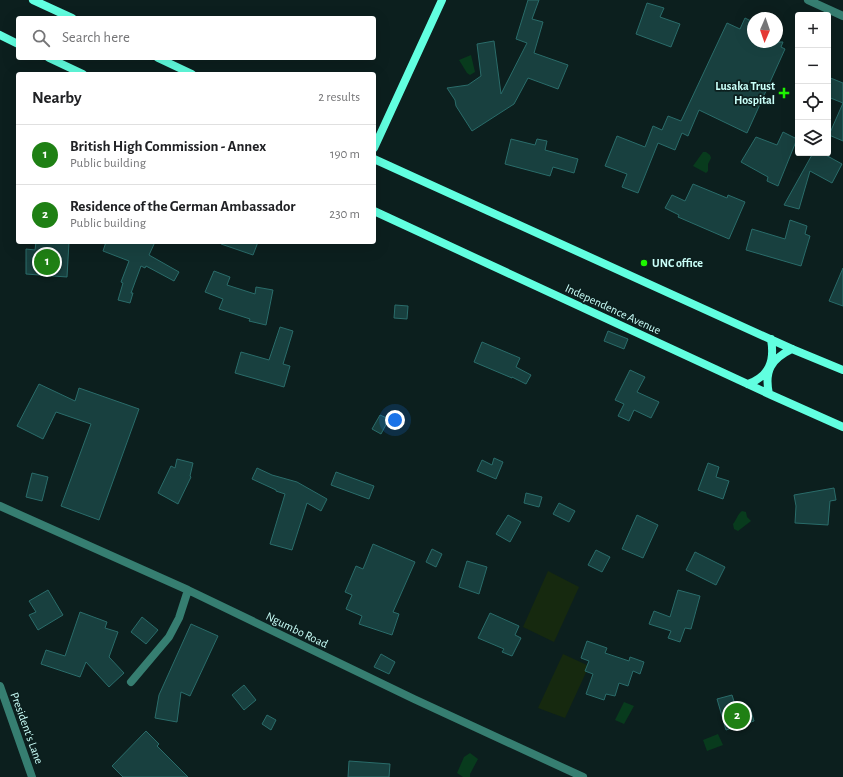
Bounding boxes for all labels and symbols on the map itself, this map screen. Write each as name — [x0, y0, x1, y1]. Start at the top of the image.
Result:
north arrow — [747, 12, 783, 48]
place label: Lusaka Trust Hospital — [715, 80, 775, 106]
marker: Lusaka Trust Hospital — [778, 87, 790, 99]
pin: 1 — [34, 247, 60, 277]
place label: UNC office — [652, 257, 703, 269]
marker: UNC office — [639, 258, 649, 268]
street label: Independence Avenue — [563, 282, 663, 336]
your location — [385, 410, 405, 430]
street label: Ngumbo Road — [264, 610, 330, 650]
street label: President's Lane — [8, 691, 46, 765]
pin: 2 — [724, 701, 750, 731]

